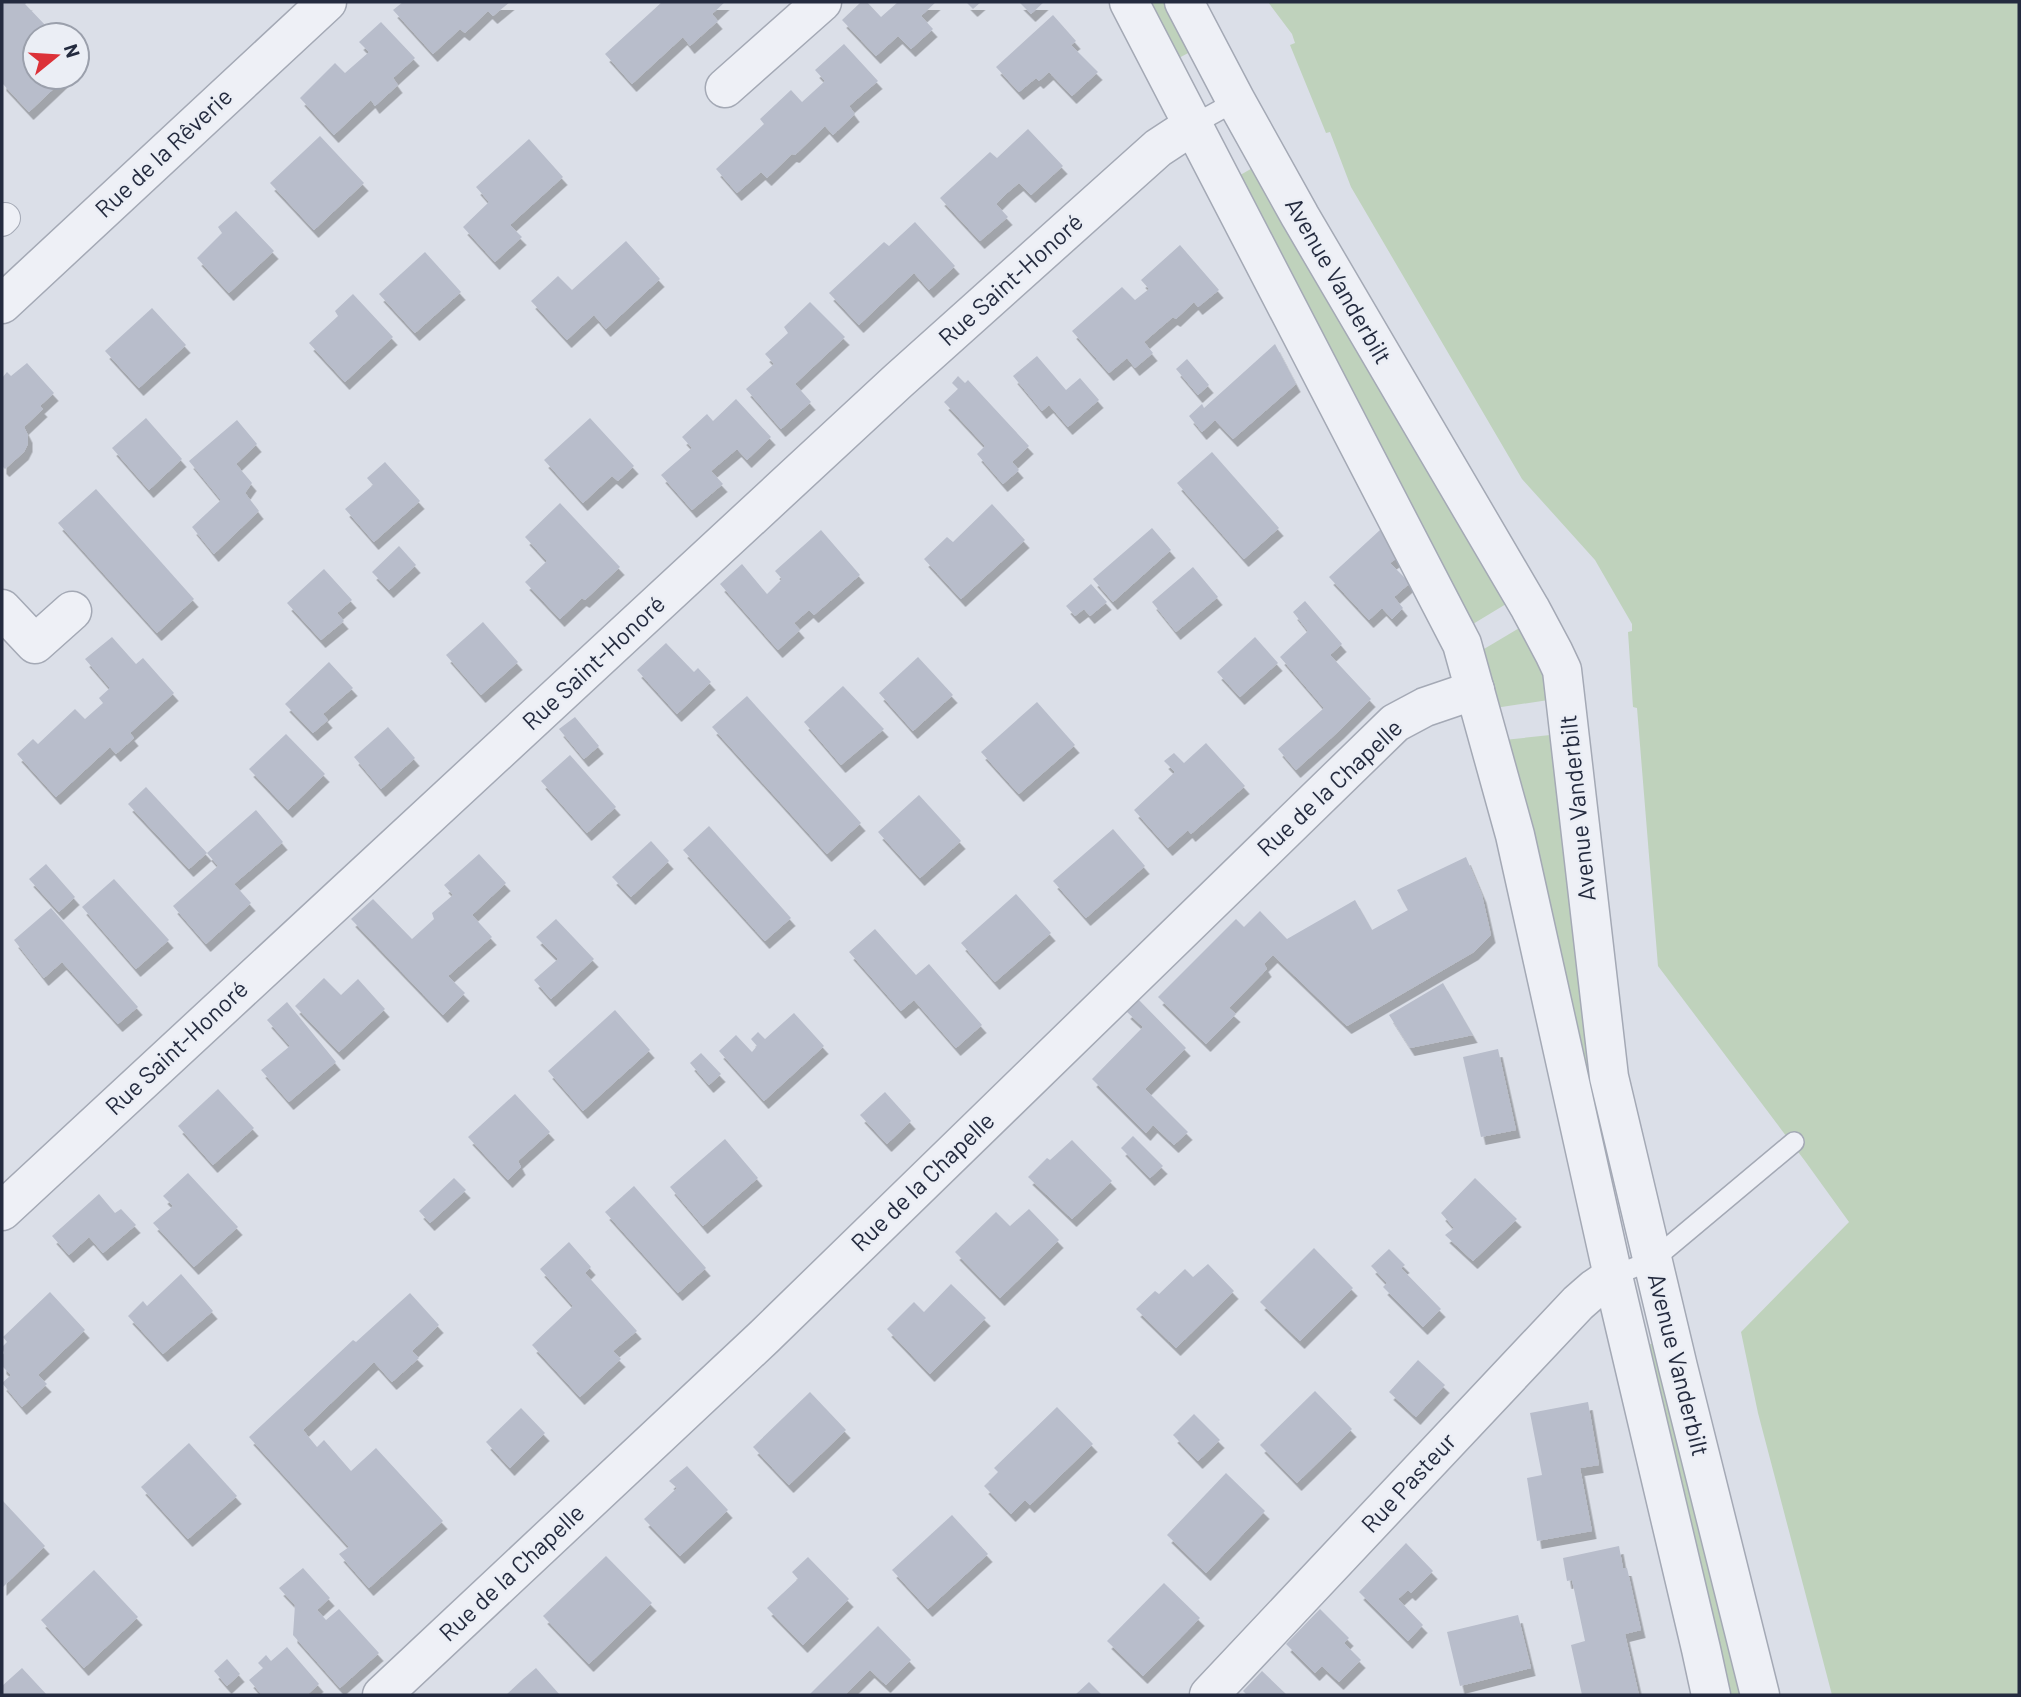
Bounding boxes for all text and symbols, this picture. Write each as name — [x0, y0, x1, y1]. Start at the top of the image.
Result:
north arrow — [21, 21, 91, 91]
text: N — [60, 41, 86, 60]
street label: Rue de la Rêverie — [88, 81, 238, 223]
street label: Avenue Vanderbilt — [1280, 192, 1399, 369]
street label: Rue Saint-Honoré — [932, 206, 1088, 351]
street label: Rue Saint-Honoré — [516, 588, 670, 735]
street label: Rue de la Chapelle — [1250, 712, 1408, 862]
street label: Avenue Vanderbilt — [1552, 714, 1601, 903]
street label: Rue Saint-Honoré — [99, 973, 253, 1120]
street label: Rue de la Chapelle — [844, 1105, 1000, 1257]
street label: Avenue Vanderbilt — [1643, 1270, 1716, 1459]
street label: Rue Pasteur — [1354, 1426, 1462, 1538]
street label: Rue de la Chapelle — [432, 1497, 590, 1647]

